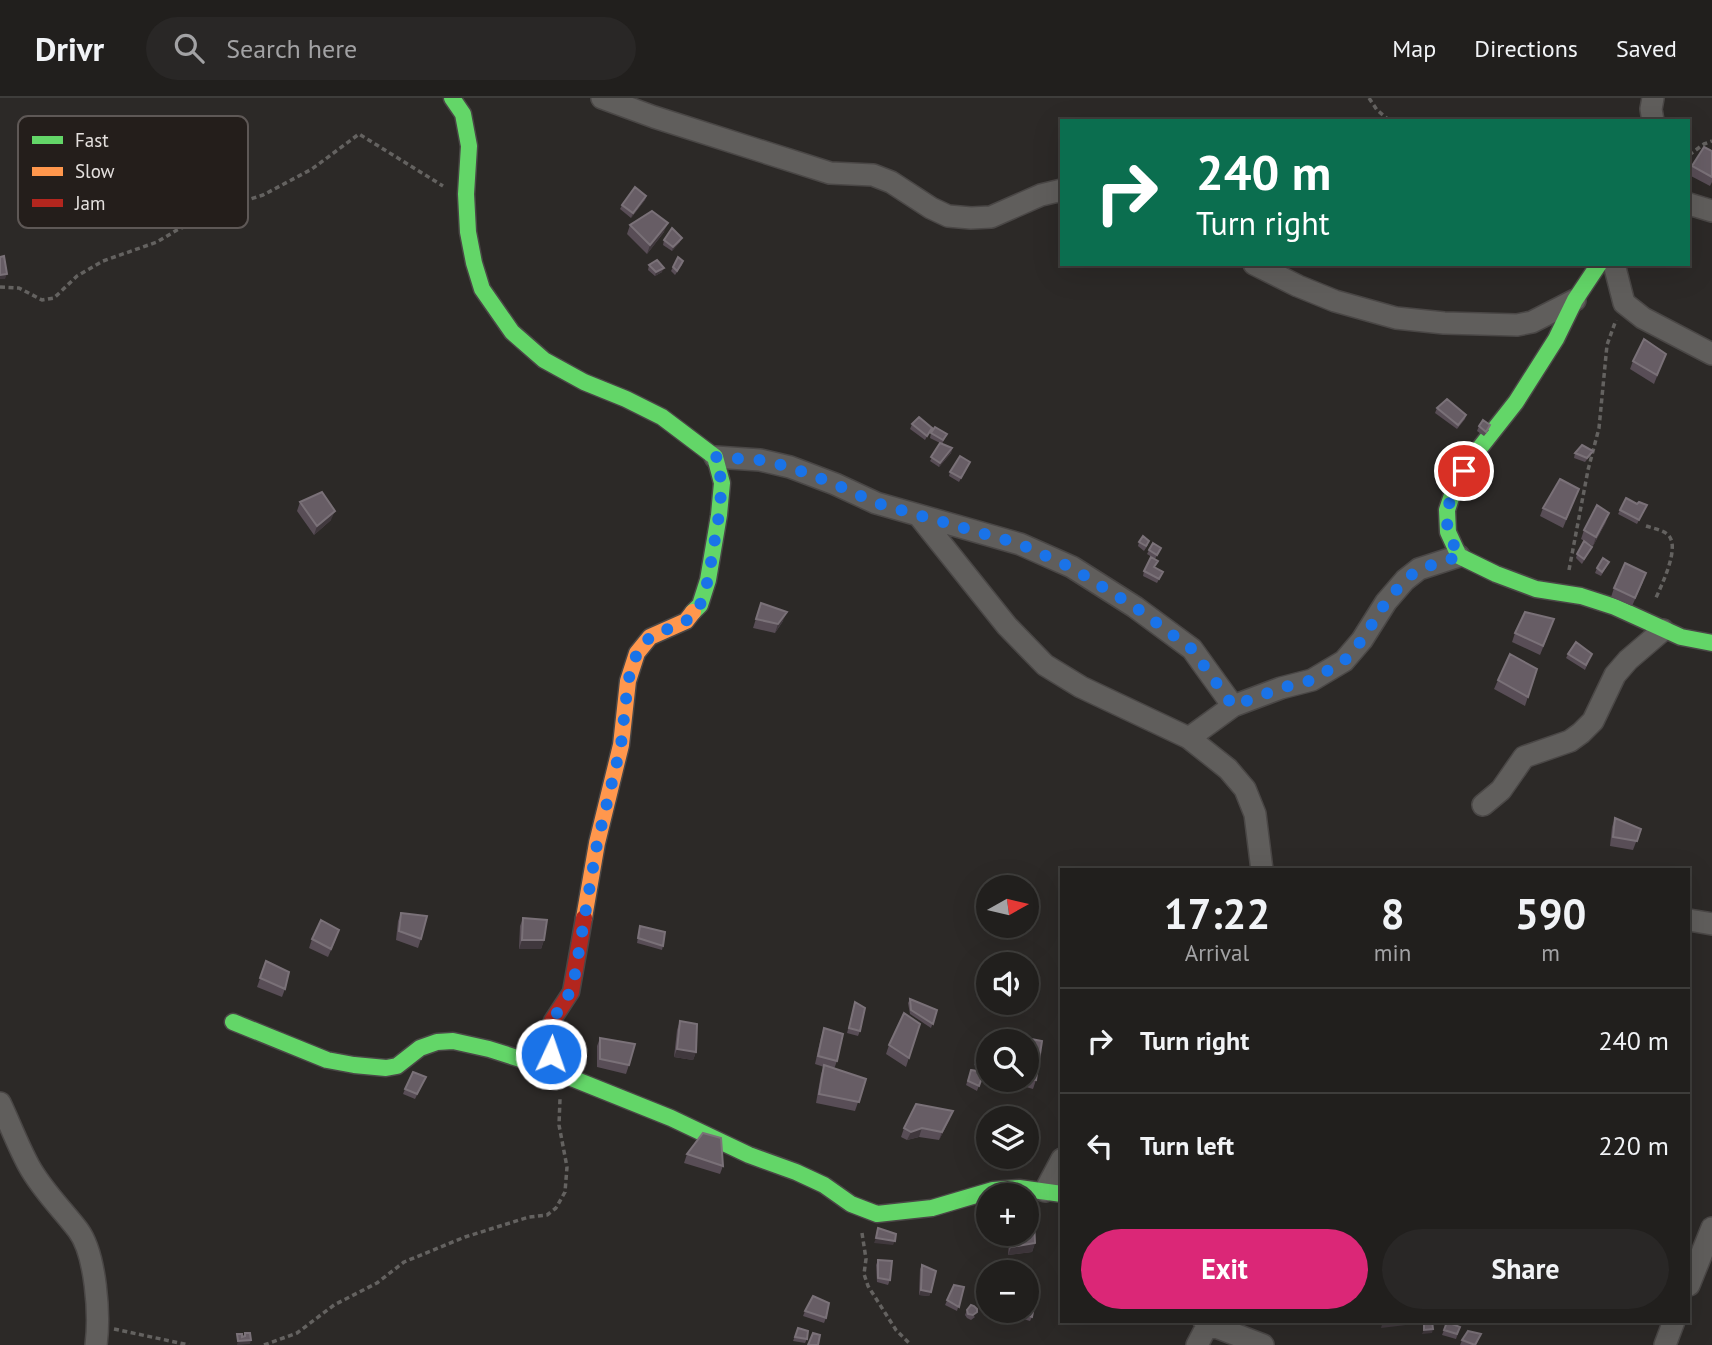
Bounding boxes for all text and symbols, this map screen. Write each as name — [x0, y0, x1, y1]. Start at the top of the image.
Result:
search box — [146, 17, 636, 80]
text: Drivr — [35, 27, 104, 70]
icon: search — [170, 29, 208, 67]
text: Search here — [226, 32, 357, 65]
text: Map — [1392, 33, 1436, 64]
text: Directions — [1474, 33, 1578, 64]
text: Saved — [1616, 33, 1677, 64]
legend — [18, 116, 248, 228]
text: Fast — [75, 128, 109, 152]
text: 240 m — [1196, 140, 1331, 204]
icon: right — [1081, 147, 1172, 238]
text: Slow — [75, 159, 115, 183]
text: Jam — [74, 191, 105, 215]
text: Turn right — [1196, 202, 1330, 244]
pin — [1434, 441, 1494, 501]
icon: arrive — [1445, 452, 1483, 490]
north arrow — [976, 875, 1040, 938]
map controls — [976, 875, 1039, 1323]
text: 17:22 — [1164, 886, 1270, 941]
text: 8 — [1381, 886, 1404, 941]
text: 590 — [1515, 886, 1586, 941]
text: Arrival — [1185, 938, 1249, 967]
text: min — [1374, 938, 1411, 967]
text: m — [1541, 938, 1560, 967]
button: sound — [976, 952, 1039, 1015]
position arrow — [514, 1017, 588, 1091]
icon: right — [1081, 1022, 1119, 1060]
text: Turn right — [1140, 1024, 1249, 1057]
text: 240 m — [1598, 1024, 1669, 1057]
button: search — [976, 1029, 1039, 1092]
button: layers — [976, 1106, 1039, 1169]
icon: left — [1081, 1127, 1119, 1165]
text: Turn left — [1140, 1129, 1234, 1162]
text: 220 m — [1598, 1129, 1669, 1162]
button: + — [976, 1183, 1039, 1246]
button: Exit — [1081, 1229, 1368, 1309]
button: Share — [1382, 1229, 1669, 1309]
button: − — [976, 1260, 1039, 1323]

